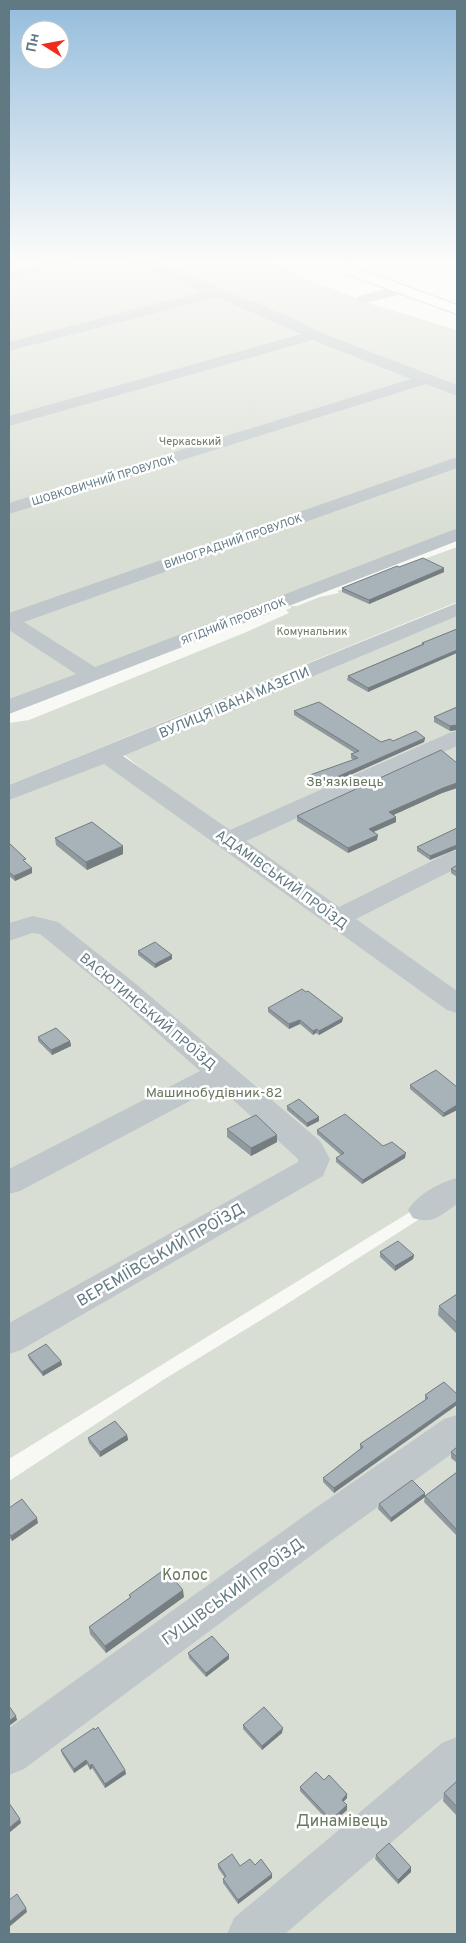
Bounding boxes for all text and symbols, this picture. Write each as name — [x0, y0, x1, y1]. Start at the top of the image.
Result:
north arrow — [20, 20, 70, 70]
text: Пн — [24, 32, 44, 54]
park label: Черкаський — [159, 435, 221, 449]
street label: ШОВКОВИЧНИЙ ПРОВУЛОК — [30, 452, 176, 509]
street label: ВИНОГРАДНИЙ ПРОВУЛОК — [162, 511, 304, 572]
street label: ЯГІДНИЙ ПРОВУЛОК — [178, 594, 288, 648]
park label: Комунальник — [277, 625, 347, 639]
street label: ВУЛИЦЯ ІВАНА МАЗЕПИ — [157, 664, 312, 743]
park label: Зв'язківець — [306, 774, 384, 791]
street label: АДАМІВСЬКИЙ ПРОЇЗД — [212, 826, 351, 934]
street label: ВАСЮТИНСЬКИЙ ПРОЇЗД — [75, 949, 219, 1074]
park label: Машинобудівник-82 — [146, 1085, 282, 1102]
street label: ВЕРЕМІЇВСЬКИЙ ПРОЇЗД — [73, 1198, 248, 1312]
street label: ГУЩІВСЬКИЙ ПРОЇЗД — [157, 1533, 308, 1651]
park label: Колос — [162, 1566, 208, 1586]
park label: Динамівець — [296, 1812, 388, 1832]

